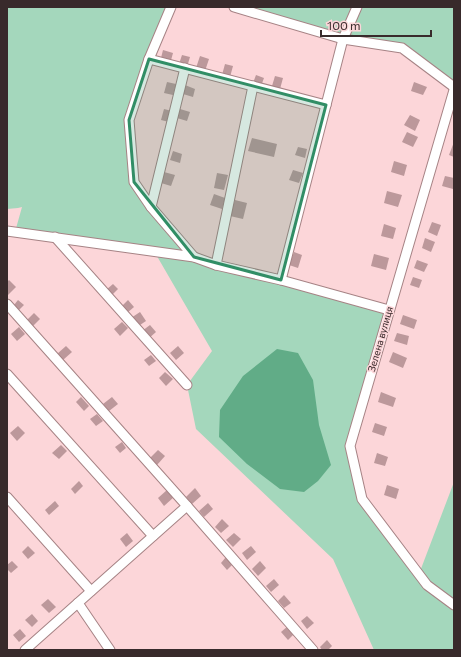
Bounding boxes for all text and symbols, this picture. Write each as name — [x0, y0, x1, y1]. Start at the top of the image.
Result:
scale bar — [321, 12, 431, 38]
text: 100 m — [327, 18, 361, 32]
street label: Зелена вулиця — [365, 305, 395, 373]

